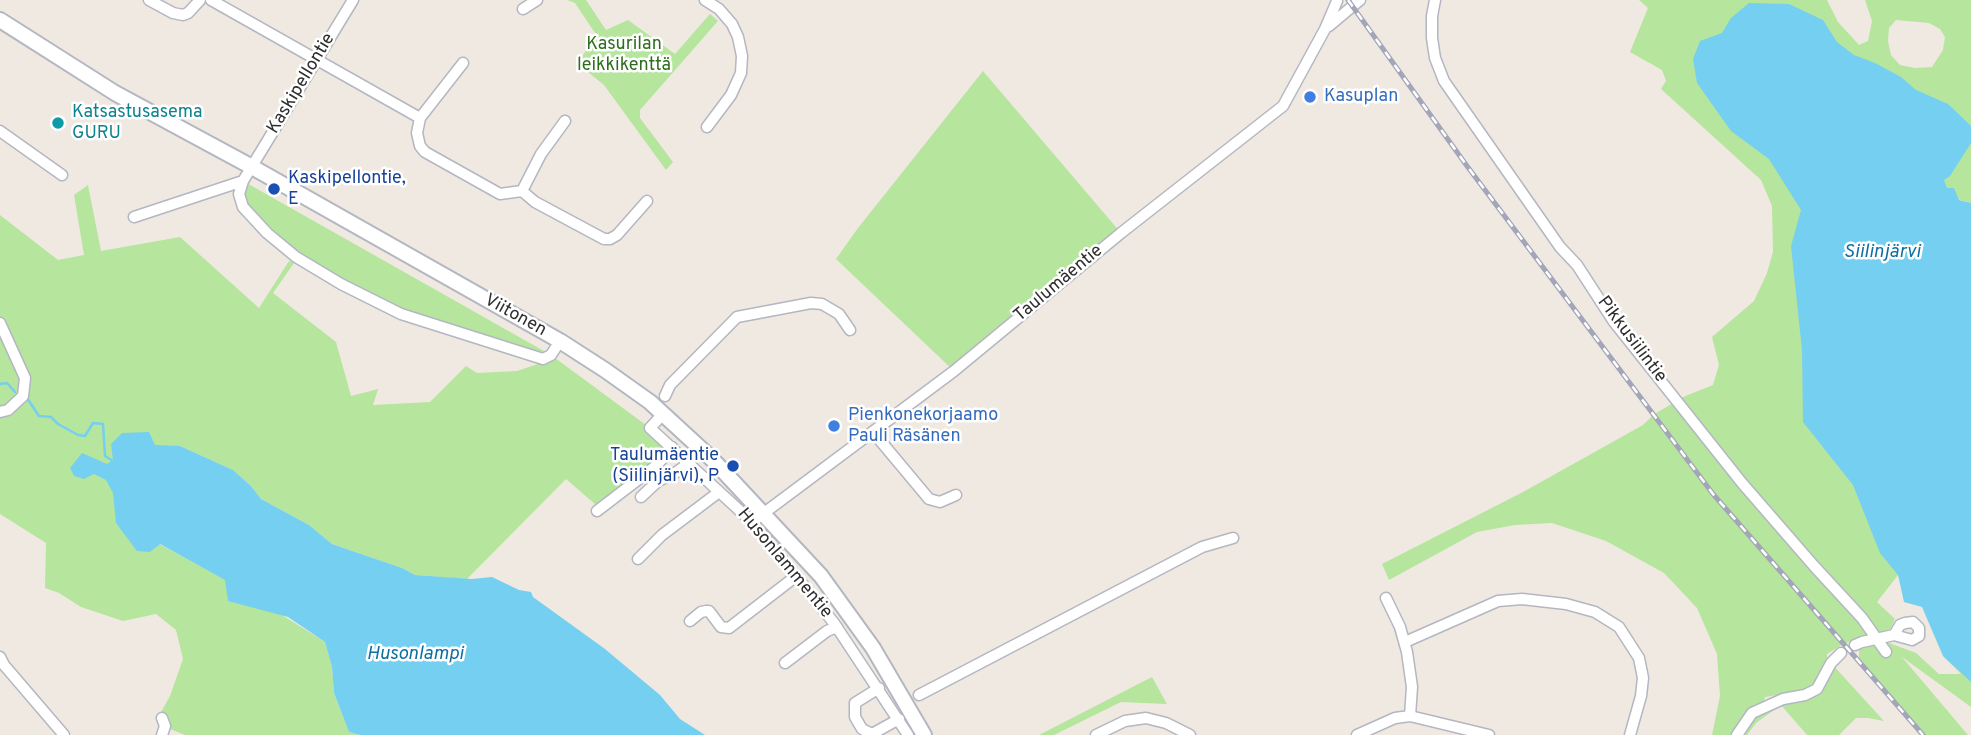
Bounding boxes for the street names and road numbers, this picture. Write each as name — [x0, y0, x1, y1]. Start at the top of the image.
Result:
street label: Kaskipellontie — [263, 30, 341, 138]
street label: Taulumäentie — [1010, 241, 1108, 327]
street label: Viitonen — [480, 290, 550, 342]
street label: Pikkusiilintie — [1592, 293, 1670, 387]
street label: Husonlammentie — [732, 505, 836, 623]

